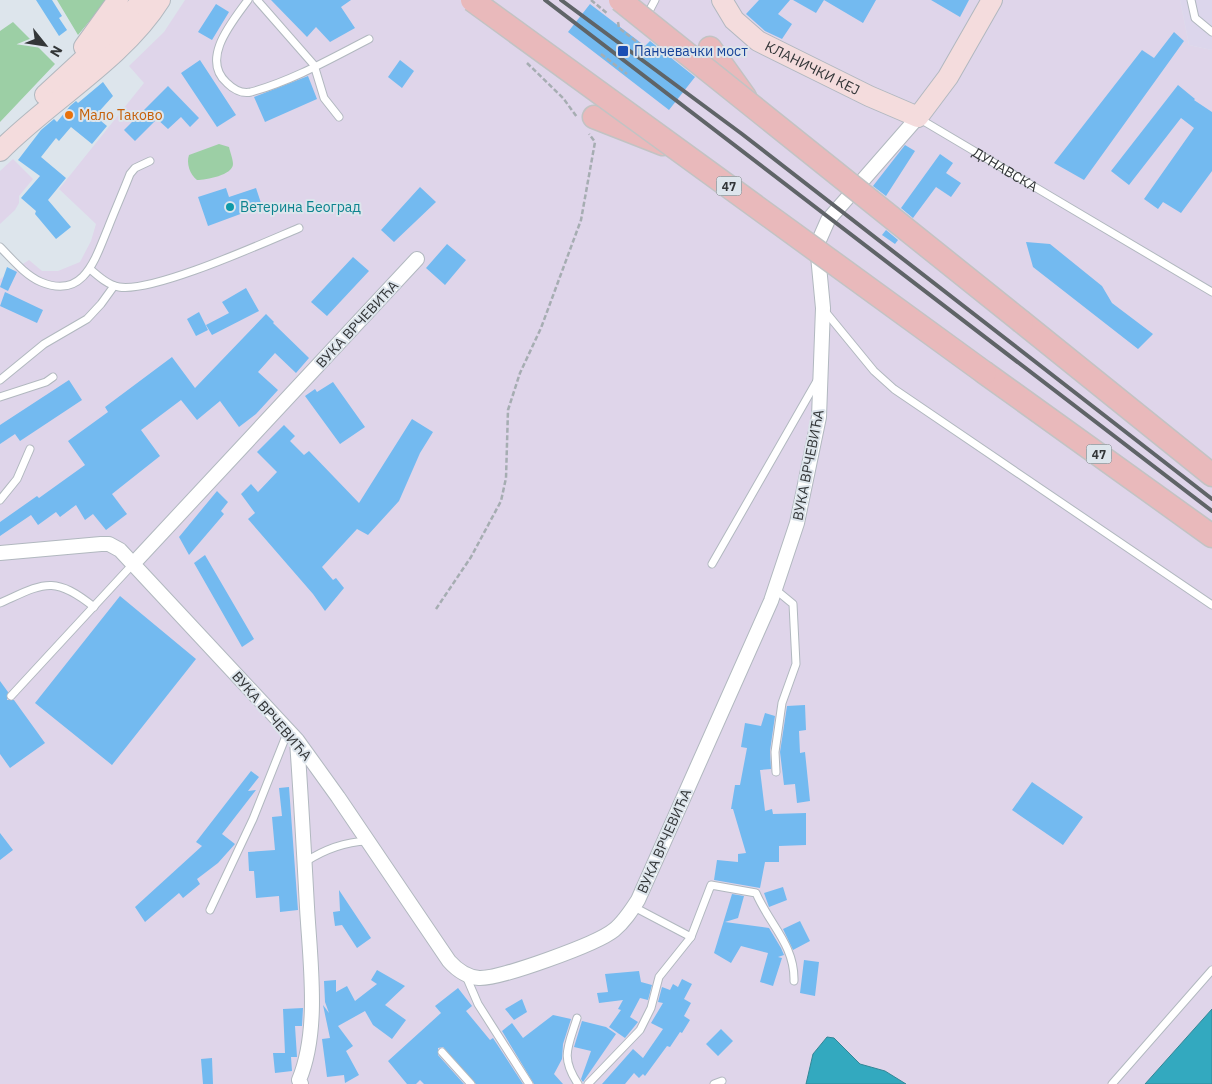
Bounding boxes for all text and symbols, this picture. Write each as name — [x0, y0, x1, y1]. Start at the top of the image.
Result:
north arrow — [20, 20, 70, 70]
street label: КЛАНИЧКИ КЕЈ — [762, 37, 863, 99]
place label: Панчевачки мост — [634, 42, 748, 60]
text: N — [46, 43, 67, 60]
marker: Панчевачки мост — [616, 44, 630, 58]
place label: Мало Таково — [79, 106, 163, 124]
marker: Мало Таково — [63, 109, 75, 121]
street label: ДУНАВСКА — [969, 143, 1041, 196]
road number: 47 — [716, 177, 742, 196]
place label: Ветерина Београд — [240, 198, 361, 216]
marker: Ветерина Београд — [224, 201, 236, 213]
street label: ВУКА ВРЧЕВИЋА — [312, 277, 402, 371]
street label: ВУКА ВРЧЕВИЋА — [788, 408, 828, 522]
road number: 47 — [1086, 444, 1112, 464]
street label: ВУКА ВРЧЕВИЋА — [228, 668, 316, 764]
street label: ВУКА ВРЧЕВИЋА — [633, 786, 695, 896]

